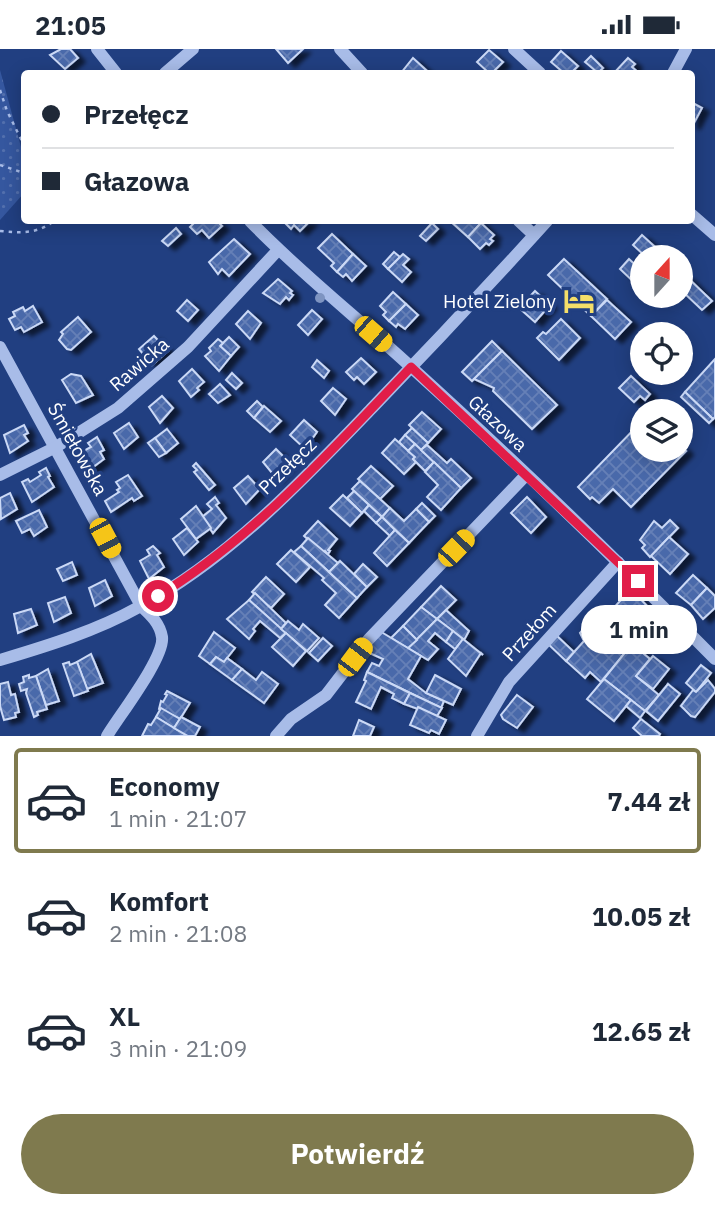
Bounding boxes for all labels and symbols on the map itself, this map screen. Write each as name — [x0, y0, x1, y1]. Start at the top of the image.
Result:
north arrow — [630, 245, 693, 308]
hotel icon: Hotel Zielony — [562, 284, 596, 318]
place label: Hotel Zielony — [443, 289, 557, 313]
car — [351, 312, 396, 356]
street label: Rawicka — [104, 332, 174, 396]
street label: Głazowa — [463, 390, 533, 456]
street label: Śmiełowska — [43, 398, 113, 500]
street label: Przełęcz — [253, 432, 321, 499]
car — [86, 515, 125, 561]
car — [434, 526, 479, 570]
route end — [622, 565, 654, 597]
route start — [142, 580, 174, 612]
street label: Przełom — [497, 598, 561, 666]
callout: 1 min — [580, 605, 696, 655]
car — [334, 634, 377, 680]

